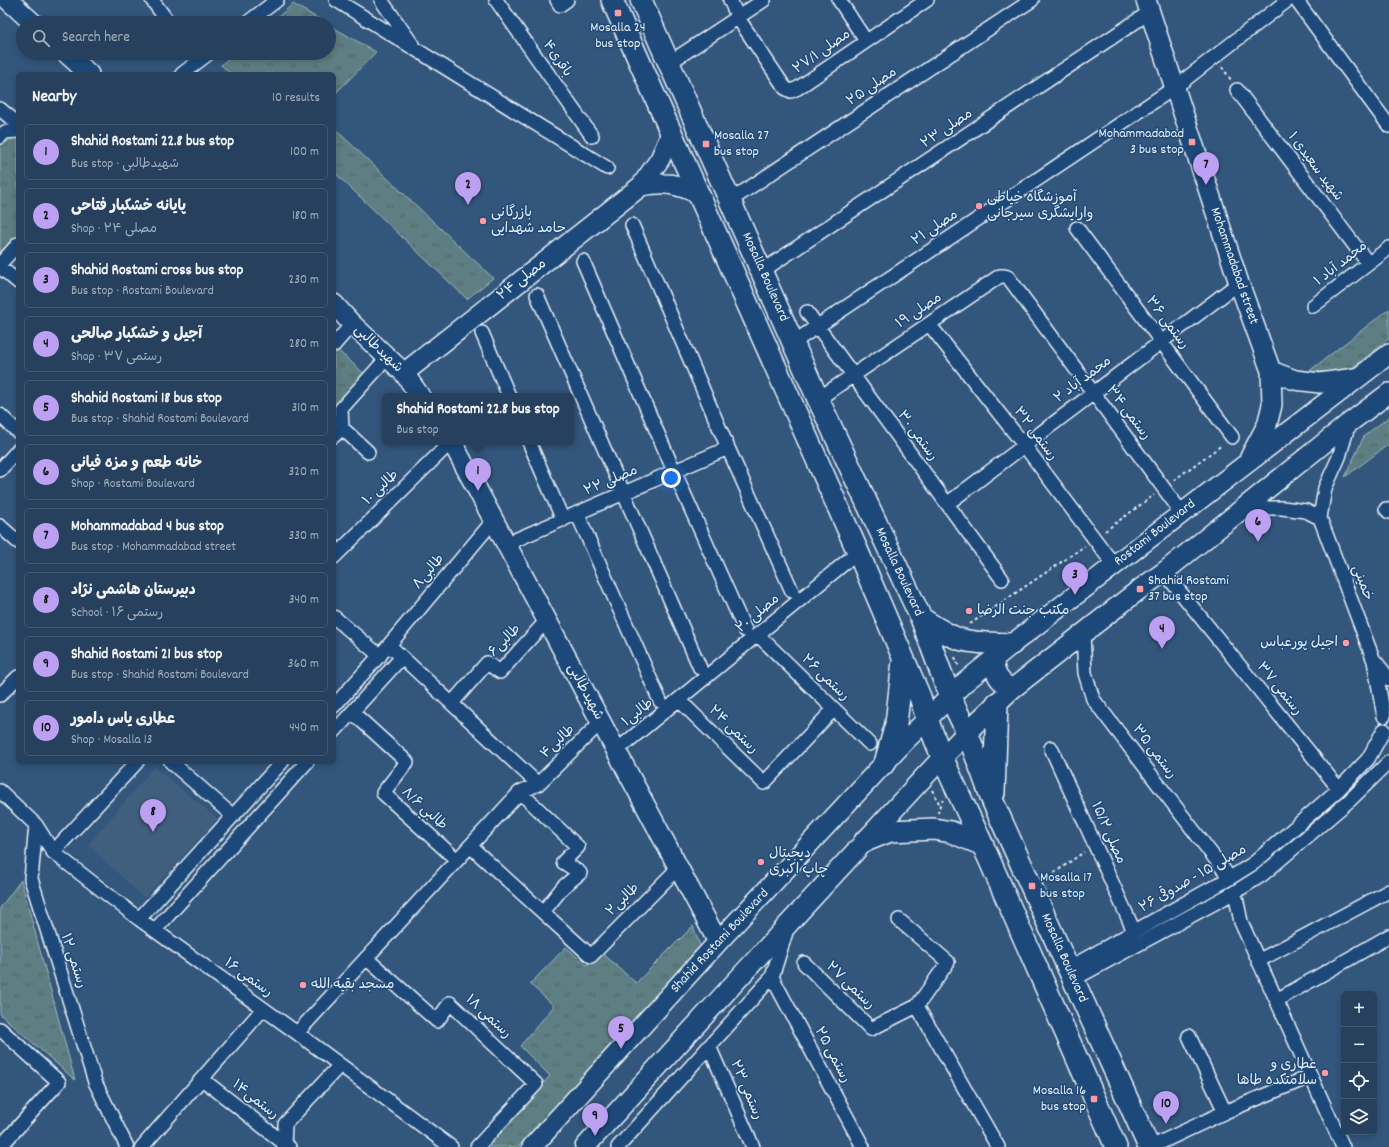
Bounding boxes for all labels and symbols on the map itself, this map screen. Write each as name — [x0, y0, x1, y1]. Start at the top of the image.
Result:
marker: Mosalla 24 bus stop — [613, 8, 623, 18]
place label: Mosalla 24 bus stop — [590, 18, 646, 54]
street label: مصلی ۲۷/۱ — [789, 25, 855, 79]
street label: باقری۴ — [537, 37, 577, 81]
street label: مصلی ۲۵ — [843, 63, 901, 111]
street label: مصلی ۲۳ — [917, 104, 977, 154]
place label: Mohammadabad 3 bus stop — [1098, 124, 1184, 160]
place label: Mosalla 27 bus stop — [714, 126, 769, 162]
street label: شهید سعیدی ۱ — [1282, 128, 1348, 206]
marker: Mohammadabad 3 bus stop — [1187, 137, 1197, 147]
marker: Mosalla 27 bus stop — [701, 139, 711, 149]
pin: 7 — [1193, 152, 1219, 185]
pin: 2 — [455, 172, 481, 205]
place label: آموزشگاه خیاطی وارایشگری سیرجانی — [987, 188, 1093, 224]
marker: آموزشگاه خیاطی وارایشگری سیرجانی — [974, 201, 984, 211]
place label: بازرگانی حامد شهدایی — [491, 203, 566, 239]
street label: مصلی ۲۱ — [908, 205, 962, 251]
street label: Mohammadabad street — [1205, 205, 1263, 327]
marker: بازرگانی حامد شهدایی — [478, 216, 488, 226]
street label: Mosalla Boulevard — [736, 229, 794, 325]
street label: محمد آباد ۱ — [1310, 237, 1372, 291]
street label: مصلی ۲۴ — [493, 254, 551, 306]
street label: مصلی ۱۹ — [892, 288, 946, 334]
street label: رستمی ۳۶ — [1140, 292, 1194, 354]
street label: شهیدطالبی — [349, 321, 407, 377]
street label: محمد آباد ۲ — [1050, 352, 1116, 408]
street label: رستمی ۳۴ — [1101, 381, 1155, 445]
street label: رستمی ۳۲ — [1008, 403, 1062, 465]
street label: رستمی ۳۰ — [892, 407, 942, 465]
pin: 1 — [465, 458, 491, 491]
street label: مصلی ۲۲ — [581, 461, 641, 501]
street label: طالبی ۱۰ — [358, 466, 404, 510]
your location — [661, 468, 681, 488]
street label: Rostami Boulevard — [1110, 495, 1200, 571]
pin: 6 — [1245, 509, 1271, 542]
street label: Mosalla Boulevard — [870, 524, 928, 620]
street label: طالبی۸ — [408, 550, 450, 594]
pin: 3 — [1062, 562, 1088, 595]
street label: خمینی — [1346, 562, 1378, 604]
place label: Shahid Rostami 37 bus stop — [1148, 571, 1229, 607]
marker: Shahid Rostami 37 bus stop — [1135, 584, 1145, 594]
street label: مصلی ۲۰ — [732, 590, 784, 638]
place label: مكتب جنت الرضا — [977, 601, 1069, 621]
marker: مكتب جنت الرضا — [964, 606, 974, 616]
pin: 4 — [1149, 616, 1175, 649]
street label: طالبی۶ — [484, 620, 526, 662]
place label: اجیل پورعباس — [1260, 633, 1338, 653]
marker: اجیل پورعباس — [1341, 638, 1351, 648]
street label: رستمی ۲۶ — [796, 650, 854, 706]
street label: رستمی ۳۷ — [1251, 658, 1307, 720]
street label: شهیدطالبی — [562, 660, 608, 724]
street label: طالبی۱ — [618, 694, 658, 732]
street label: رستمی ۲۴ — [704, 701, 762, 759]
street label: طالبی۴ — [536, 721, 580, 763]
street label: رستمی ۳۵ — [1127, 721, 1181, 783]
street label: طالبي ۸/۶ — [396, 783, 452, 836]
pin: 8 — [140, 799, 166, 832]
street label: مصلی ۱۵/۲ — [1085, 799, 1131, 867]
street label: مصلی ۱۵ - صدوقی ۲۶ — [1135, 840, 1251, 918]
place label: دیجیتال چاپ اکبری — [769, 844, 828, 880]
marker: دیجیتال چاپ اکبری — [756, 857, 766, 867]
place label: Mosalla 17 bus stop — [1040, 868, 1092, 904]
street label: طالبی۲ — [602, 879, 644, 921]
marker: Mosalla 17 bus stop — [1027, 881, 1037, 891]
street label: Shahid Rostami Boulevard — [666, 884, 774, 998]
street label: Mosalla Boulevard — [1035, 910, 1093, 1006]
street label: رستمی ۱۲ — [55, 931, 91, 991]
street label: رستمی ۱۶ — [220, 954, 276, 1002]
street label: رستمی ۲۷ — [821, 957, 879, 1015]
place label: مسجد بقیه الله — [311, 975, 394, 995]
marker: مسجد بقیه الله — [298, 980, 308, 990]
street label: رستمی ۱۸ — [460, 990, 516, 1044]
pin: 5 — [608, 1016, 634, 1049]
street label: رستمی ۲۵ — [809, 1023, 855, 1087]
place label: عطاری و سلامتکده طاها — [1237, 1055, 1317, 1091]
street label: رستمی ۲۳ — [724, 1057, 768, 1123]
marker: عطاری و سلامتکده طاها — [1320, 1068, 1330, 1078]
street label: رستمی۱۴ — [227, 1075, 283, 1125]
place label: Mosalla 16 bus stop — [1033, 1081, 1086, 1117]
pin: 10 — [1153, 1091, 1179, 1124]
marker: Mosalla 16 bus stop — [1089, 1094, 1099, 1104]
pin: 9 — [582, 1103, 608, 1136]

